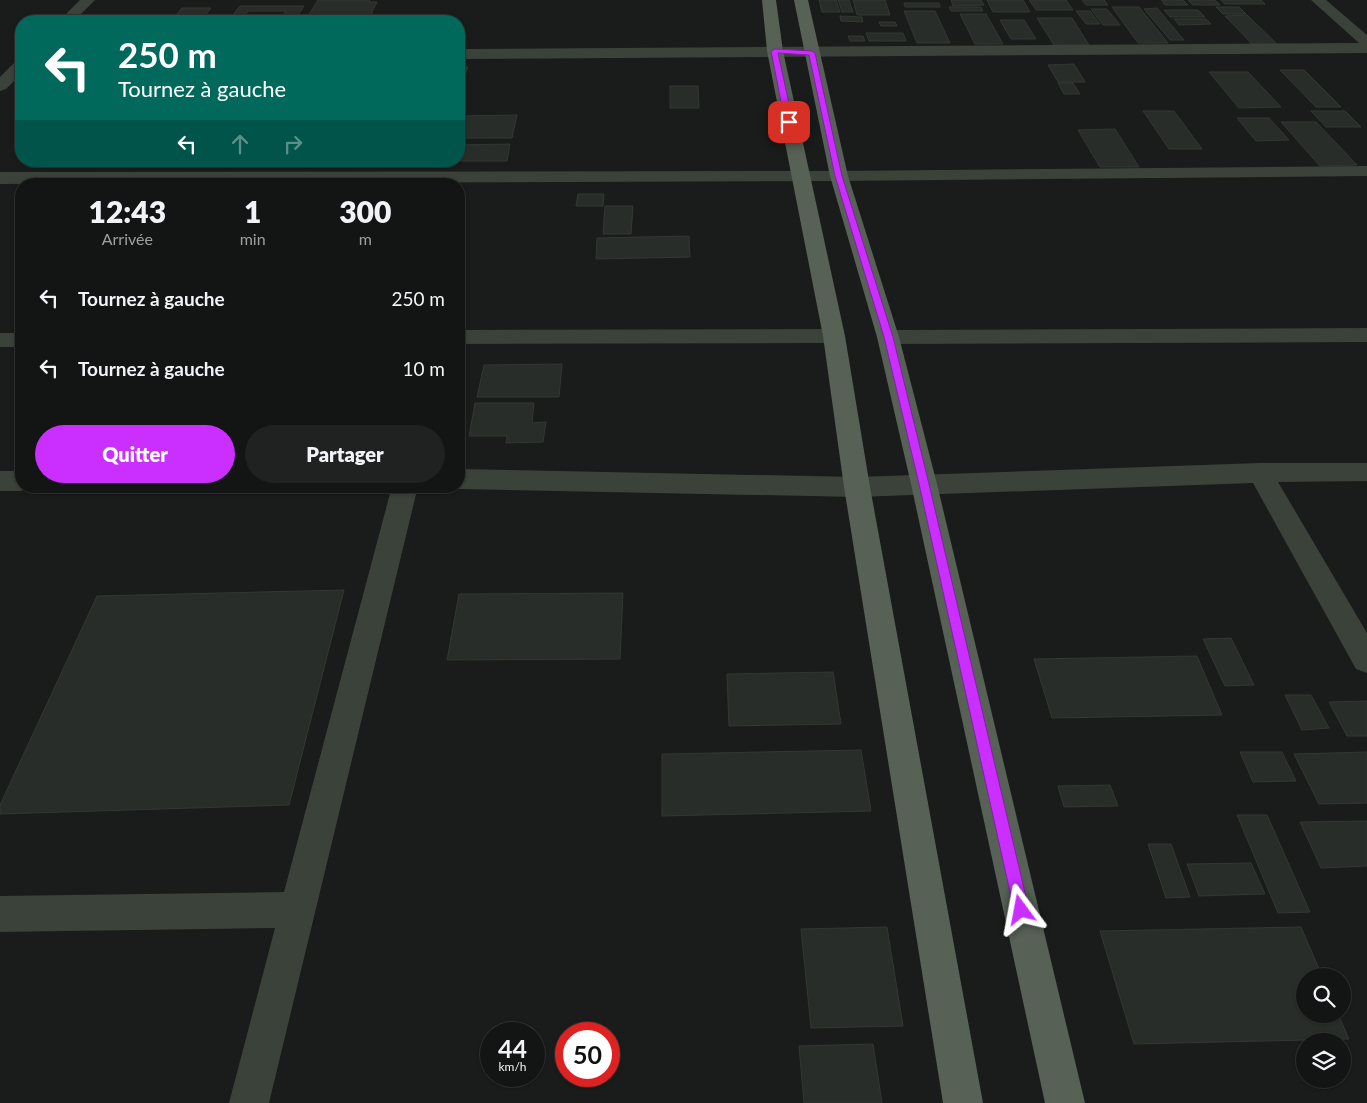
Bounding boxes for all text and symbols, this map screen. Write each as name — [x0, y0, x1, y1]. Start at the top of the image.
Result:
text: 250 m — [118, 33, 217, 75]
icon: left — [35, 35, 100, 100]
text: Tournez à gauche — [118, 75, 286, 102]
pin — [768, 101, 810, 143]
icon: arrive — [775, 108, 803, 136]
icon: left — [173, 130, 201, 158]
icon: ahead — [226, 130, 254, 158]
icon: right — [279, 130, 307, 158]
text: 12:43 — [89, 193, 166, 229]
text: 1 — [244, 193, 261, 229]
text: 300 — [339, 193, 391, 229]
text: Arrivée — [102, 229, 153, 248]
text: min — [240, 229, 266, 248]
text: m — [359, 229, 372, 248]
icon: left — [35, 284, 63, 312]
text: Tournez à gauche — [78, 287, 225, 310]
text: 250 m — [391, 287, 445, 310]
icon: left — [35, 354, 63, 382]
text: Tournez à gauche — [78, 357, 225, 380]
text: 10 m — [402, 357, 445, 380]
button: Quitter — [35, 425, 235, 483]
button: Partager — [245, 425, 445, 483]
position arrow — [994, 883, 1046, 935]
map controls — [1296, 968, 1351, 1088]
button: search — [1296, 968, 1351, 1023]
speed limit sign: 50 — [555, 1022, 620, 1087]
text: 44 — [498, 1033, 527, 1063]
button: layers — [1296, 1033, 1351, 1088]
text: km/h — [498, 1059, 527, 1074]

